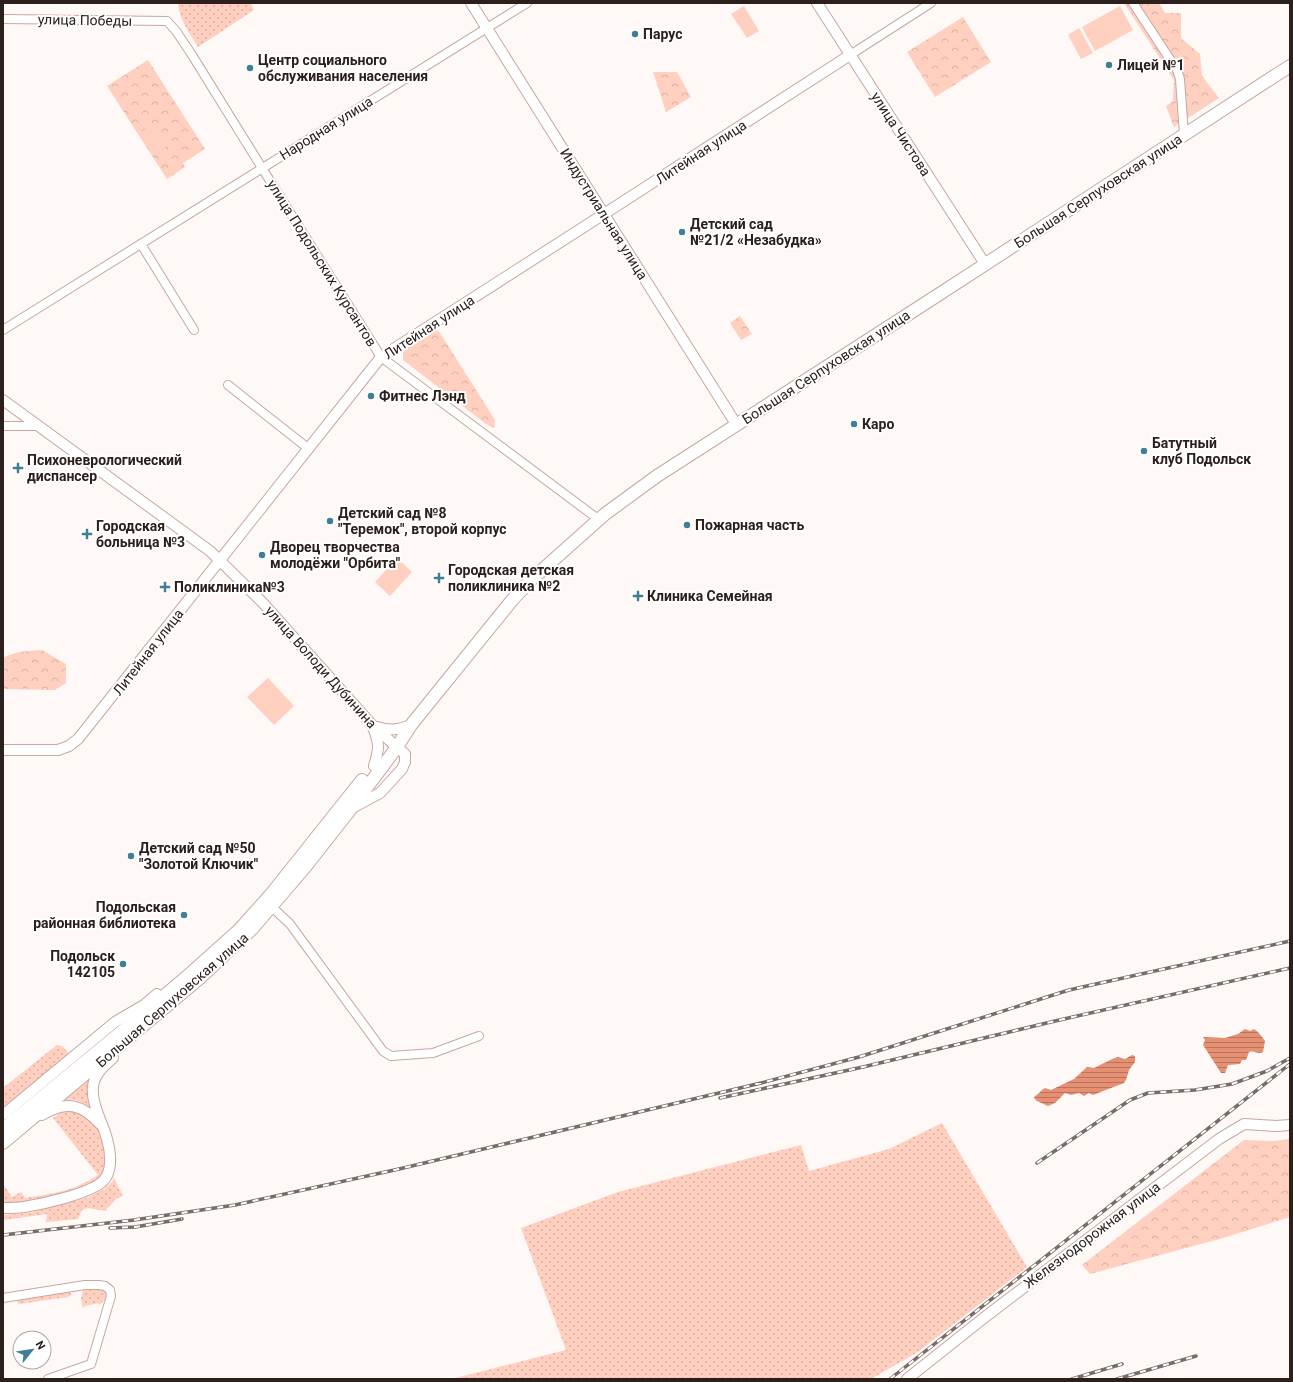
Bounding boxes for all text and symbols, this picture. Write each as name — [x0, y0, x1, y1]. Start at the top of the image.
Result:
street label: улица Победы — [38, 11, 132, 29]
place label: Парус — [643, 26, 682, 42]
marker: Парус — [630, 29, 640, 39]
place label: Центр социального обслуживания населения — [258, 52, 428, 84]
place label: Лицей №1 — [1117, 57, 1185, 73]
marker: Лицей №1 — [1104, 60, 1114, 70]
marker: Центр социального обслуживания населения — [245, 63, 255, 73]
street label: улица Чистова — [868, 89, 934, 179]
street label: Народная улица — [277, 93, 375, 163]
street label: Литейная улица — [653, 117, 749, 187]
street label: Большая Серпуховская улица — [1011, 131, 1185, 251]
street label: Индустриальная улица — [557, 145, 651, 283]
street label: улица Подольских Курсантов — [264, 177, 380, 349]
place label: Детский сад №21/2 «Незабудка» — [690, 216, 822, 248]
marker: Детский сад №21/2 «Незабудка» — [677, 227, 687, 237]
street label: Литейная улица — [381, 292, 477, 362]
street label: Большая Серпуховская улица — [739, 307, 913, 427]
place label: Фитнес Лэнд — [379, 388, 466, 404]
marker: Фитнес Лэнд — [366, 391, 376, 401]
place label: Каро — [862, 416, 894, 432]
marker: Каро — [849, 419, 859, 429]
place label: Батутный клуб Подольск — [1152, 435, 1251, 467]
marker: Батутный клуб Подольск — [1139, 446, 1149, 456]
place label: Психоневрологический диспансер — [27, 452, 182, 484]
marker: Психоневрологический диспансер — [12, 462, 24, 474]
place label: Детский сад №8 "Теремок", второй корпус — [338, 505, 507, 537]
marker: Детский сад №8 "Теремок", второй корпус — [325, 516, 335, 526]
place label: Пожарная часть — [695, 517, 804, 533]
place label: Городская больница №3 — [96, 518, 185, 550]
marker: Пожарная часть — [682, 520, 692, 530]
marker: Городская больница №3 — [81, 528, 93, 540]
place label: Дворец творчества молодёжи "Орбита" — [270, 539, 401, 571]
marker: Дворец творчества молодёжи "Орбита" — [257, 550, 267, 560]
place label: Городская детская поликлиника №2 — [448, 562, 574, 594]
marker: Городская детская поликлиника №2 — [433, 572, 445, 584]
place label: Поликлиника№3 — [174, 579, 285, 595]
marker: Поликлиника№3 — [159, 581, 171, 593]
place label: Клиника Семейная — [647, 588, 773, 604]
marker: Клиника Семейная — [632, 590, 644, 602]
street label: улица Володи Дубинина — [262, 603, 380, 731]
street label: Литейная улица — [109, 606, 187, 698]
place label: Детский сад №50 "Золотой Ключик" — [139, 840, 259, 872]
marker: Детский сад №50 "Золотой Ключик" — [126, 851, 136, 861]
place label: Подольская районная библиотека — [33, 899, 176, 931]
marker: Подольская районная библиотека — [179, 910, 189, 920]
street label: Большая Серпуховская улица — [93, 930, 251, 1070]
place label: Подольск 142105 — [50, 948, 115, 980]
marker: Подольск 142105 — [118, 959, 128, 969]
street label: Железнодорожная улица — [1021, 1179, 1163, 1291]
north arrow — [12, 1330, 52, 1370]
text: N — [33, 1339, 48, 1352]

